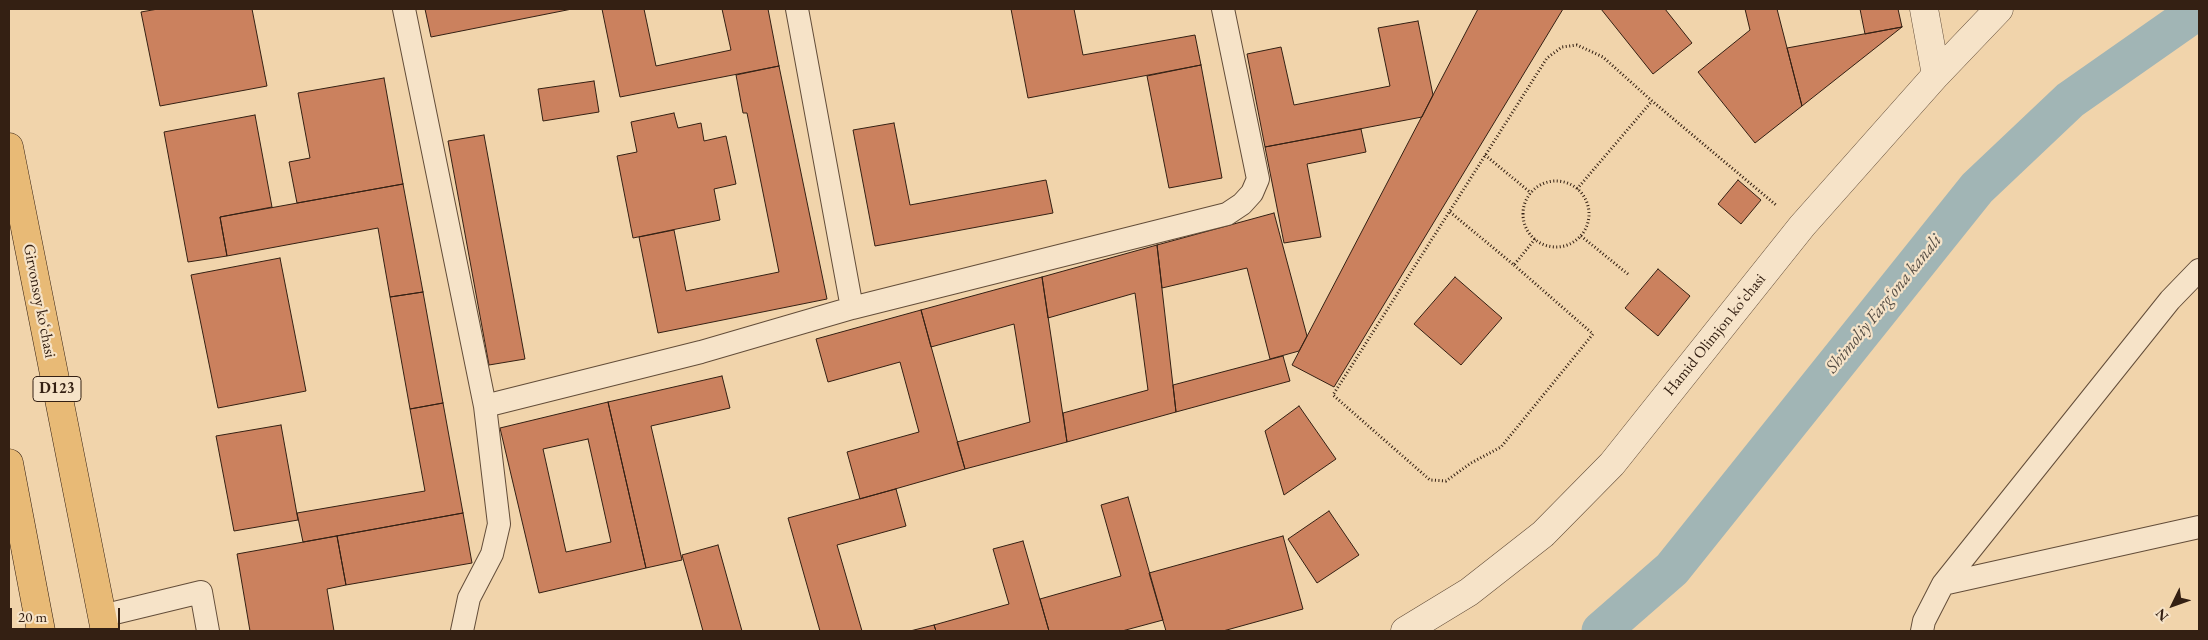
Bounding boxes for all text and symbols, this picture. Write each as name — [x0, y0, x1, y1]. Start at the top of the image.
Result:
water label: Shimoliy Fargʻona kanali — [1821, 230, 1947, 378]
street label: Girvonsoy koʻchasi — [19, 242, 59, 360]
street label: Hamid Olimjon koʻchasi — [1660, 270, 1770, 400]
road number: D123 — [33, 376, 81, 402]
north arrow — [2148, 580, 2198, 630]
scale bar — [12, 598, 122, 630]
text: N — [2151, 605, 2172, 625]
text: 20 m — [18, 607, 47, 626]

